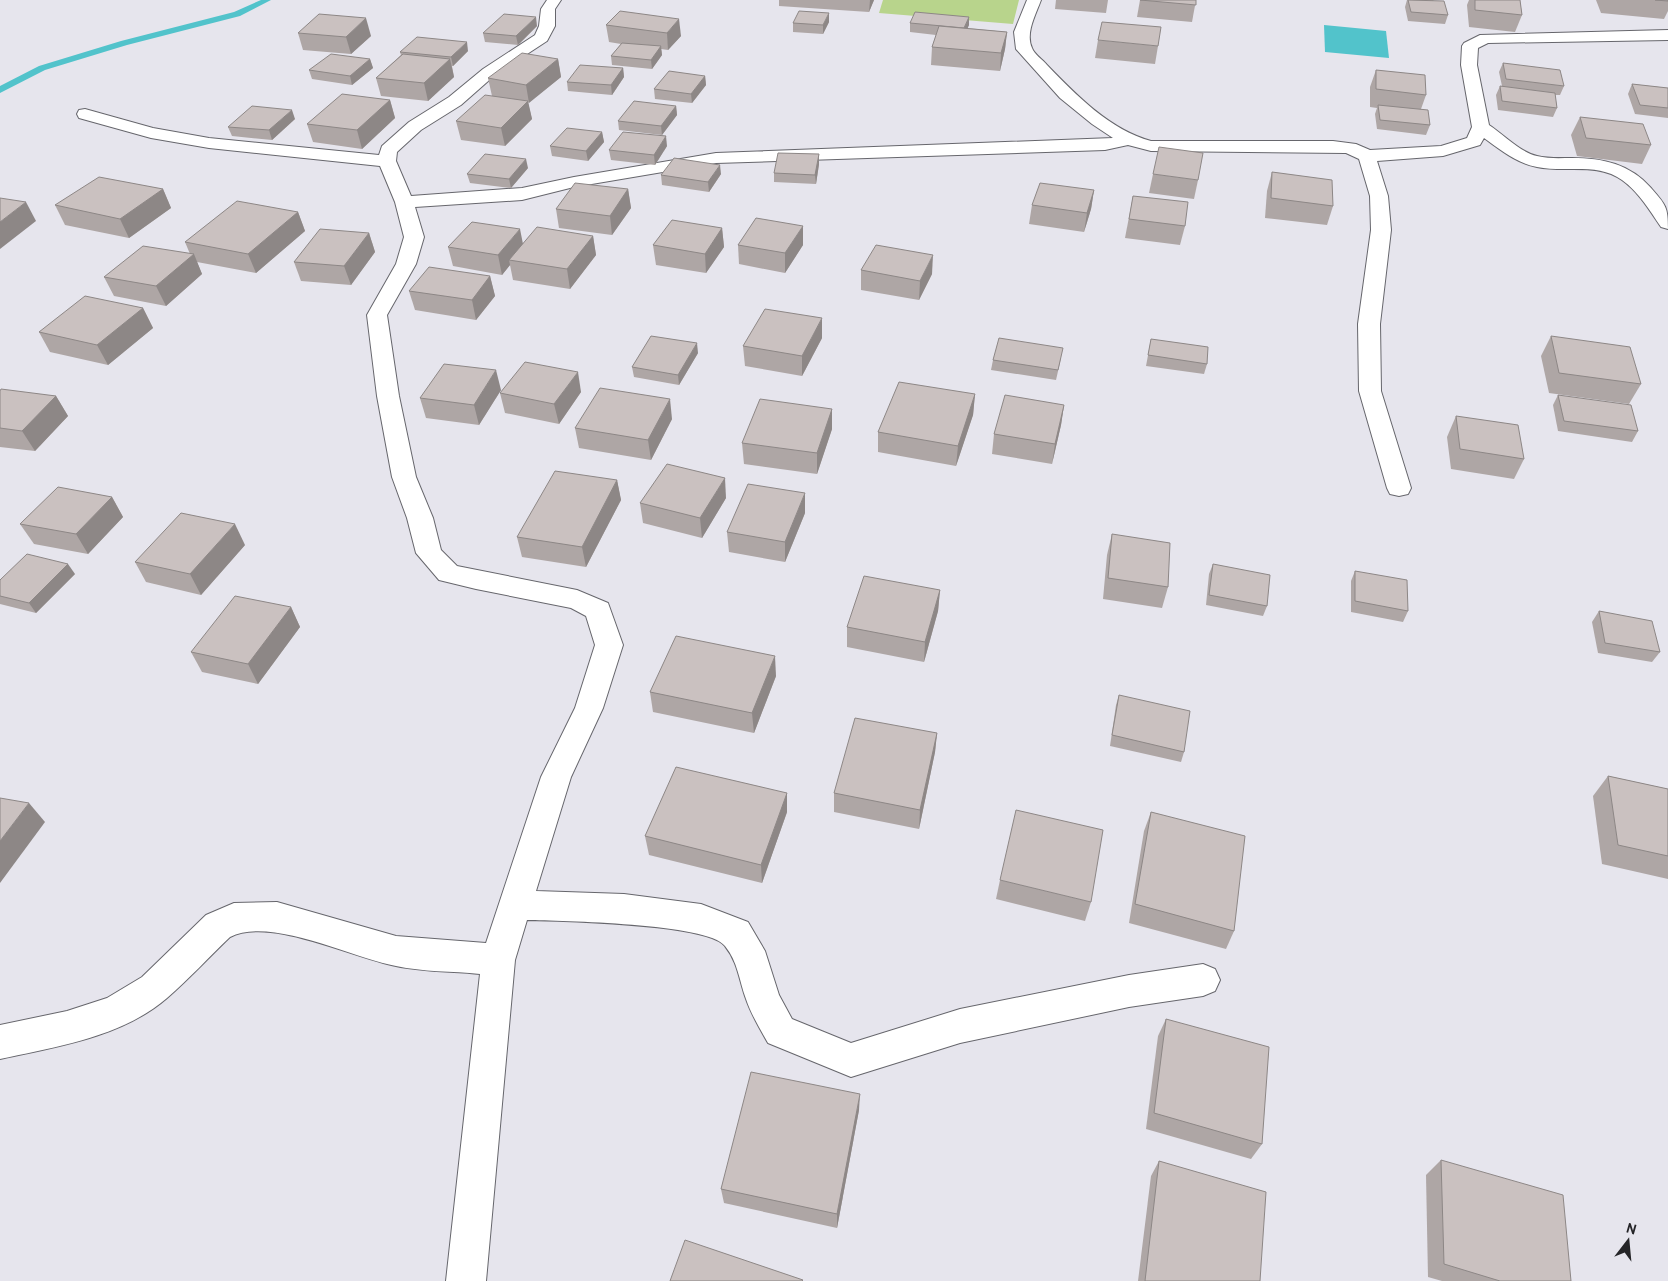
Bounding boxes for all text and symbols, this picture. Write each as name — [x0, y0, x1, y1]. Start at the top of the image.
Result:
north arrow — [1603, 1216, 1653, 1266]
text: N — [1624, 1220, 1638, 1240]

